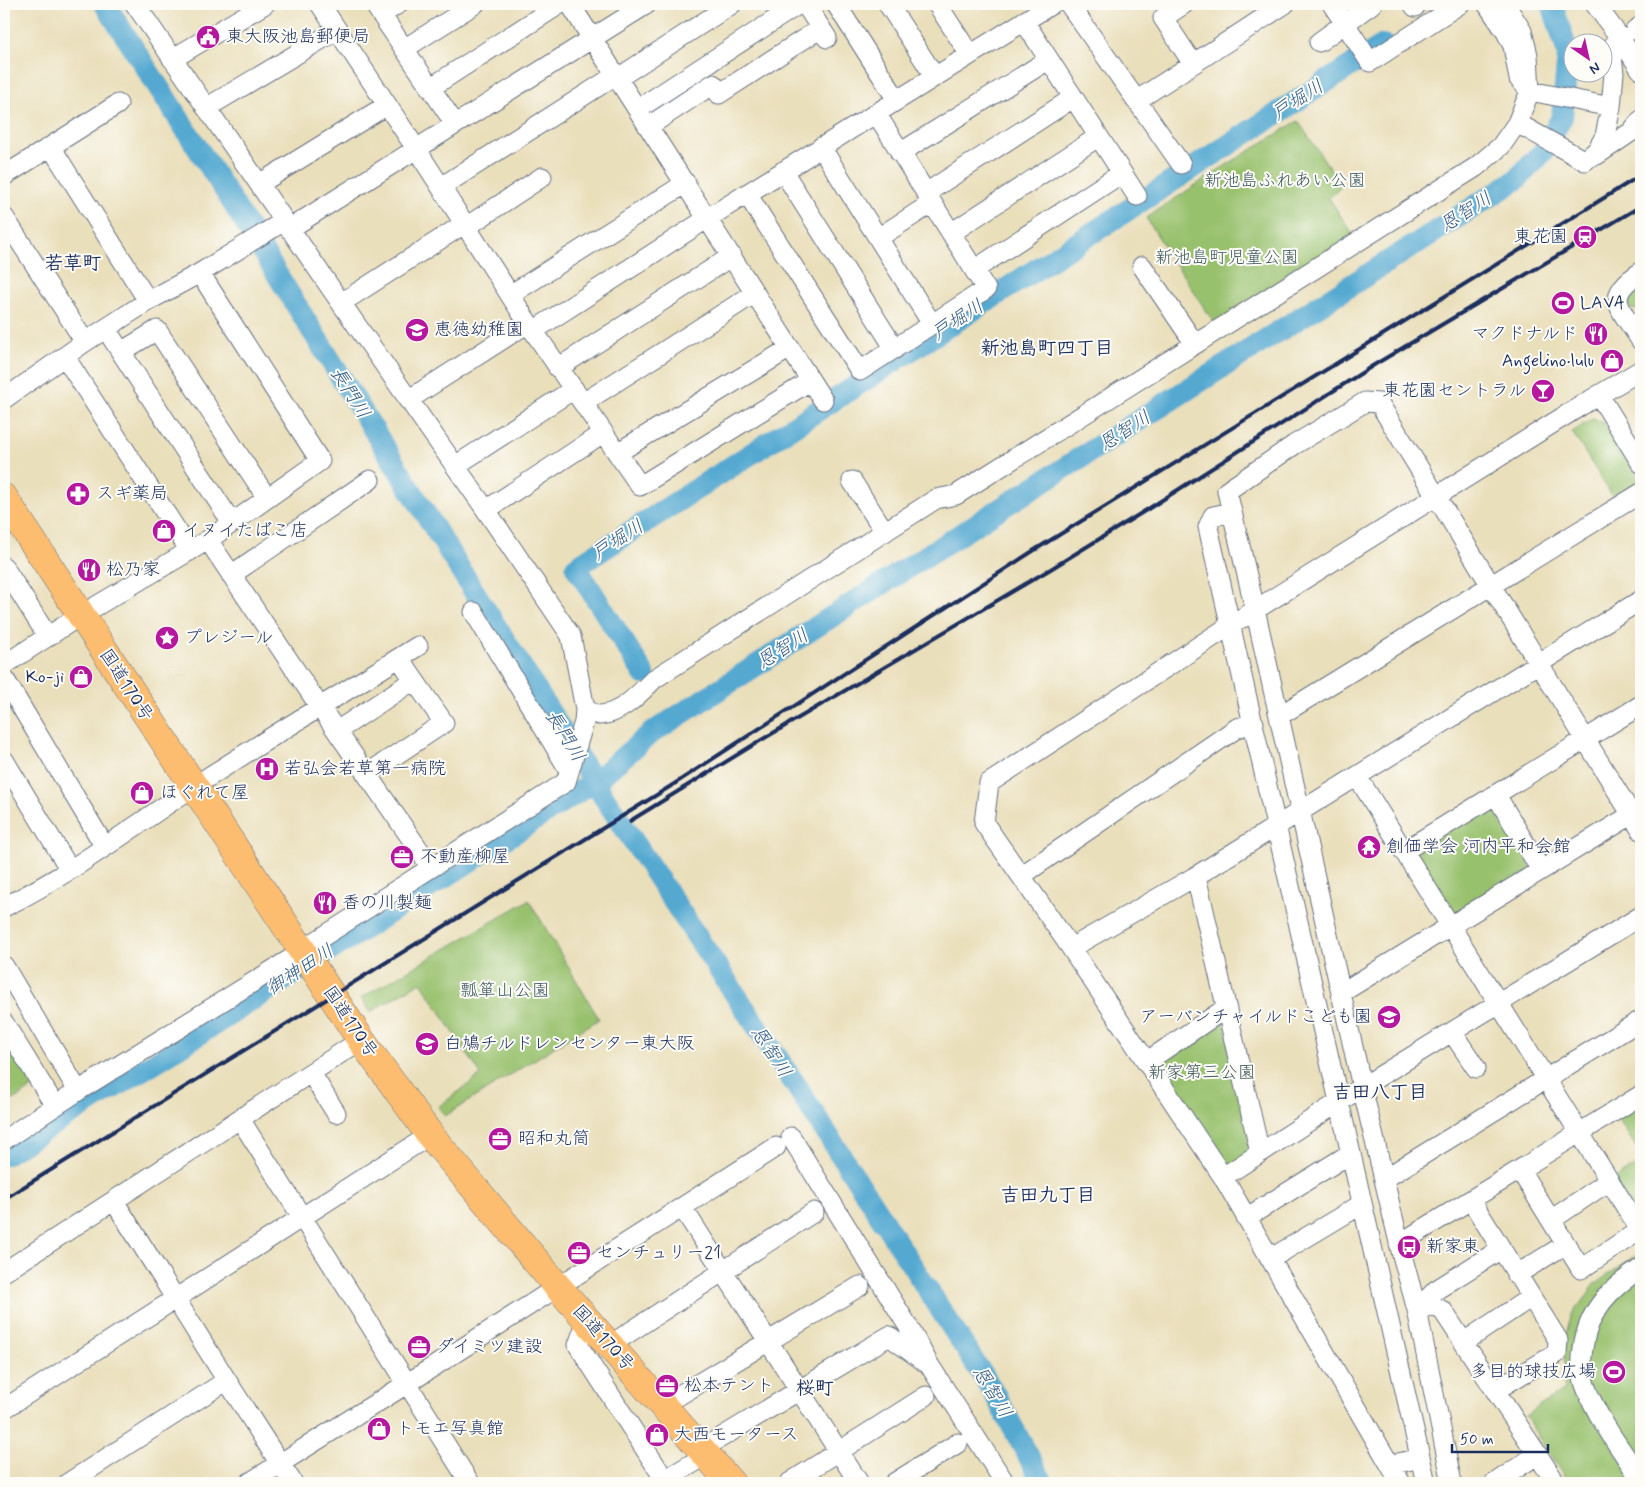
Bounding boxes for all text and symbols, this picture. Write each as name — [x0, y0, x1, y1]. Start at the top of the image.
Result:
public building icon: 東大阪池島郵便局 — [195, 24, 221, 50]
place label: 東大阪池島郵便局 — [226, 25, 370, 49]
north arrow — [1562, 32, 1612, 82]
text: N — [1586, 58, 1604, 78]
water label: 戸堀川 — [1267, 74, 1329, 126]
park label: 新池島ふれあい公園 — [1204, 169, 1366, 193]
water label: 恩智川 — [1435, 186, 1497, 238]
station icon: 東花園 — [1572, 224, 1598, 250]
place label: 東花園 — [1514, 225, 1568, 249]
park label: 新池島町児童公園 — [1155, 246, 1299, 270]
district label: 若草町 — [44, 251, 102, 276]
sports icon: LAVA — [1550, 290, 1576, 316]
place label: LAVA — [1580, 291, 1625, 315]
water label: 戸堀川 — [927, 294, 989, 346]
school or university icon: 恵徳幼稚園 — [404, 317, 430, 343]
place label: 恵徳幼稚園 — [434, 318, 524, 342]
restaurant icon: マクドナルド — [1583, 321, 1609, 347]
place label: マクドナルド — [1471, 322, 1578, 346]
district label: 新池島町四丁目 — [980, 336, 1114, 361]
shop icon: Angelino·lulu — [1599, 348, 1625, 374]
place label: Angelino·lulu — [1502, 349, 1594, 375]
water label: 長門川 — [324, 362, 376, 424]
bar icon: 東花園セントラル — [1530, 378, 1556, 404]
place label: 東花園セントラル — [1383, 379, 1526, 403]
water label: 恩智川 — [1094, 405, 1156, 457]
pharmacy icon: スギ薬局 — [65, 481, 91, 507]
place label: スギ薬局 — [96, 482, 168, 506]
water label: 戸堀川 — [587, 514, 649, 566]
shop icon: イヌイたばこ店 — [151, 518, 177, 544]
place label: イヌイたばこ店 — [182, 519, 308, 543]
restaurant icon: 松乃家 — [76, 557, 102, 583]
place label: 松乃家 — [106, 558, 160, 582]
water label: 恩智川 — [752, 623, 814, 675]
place icon: プレジール — [154, 625, 180, 651]
place label: プレジール — [184, 626, 273, 650]
street label: 国道170号 — [94, 644, 158, 726]
shop icon: Ko-ji — [68, 664, 94, 690]
place label: Ko-ji — [25, 665, 64, 689]
water label: 長門川 — [539, 705, 591, 767]
hospital icon: 若弘会若草第一病院 — [254, 756, 280, 782]
place label: 若弘会若草第一病院 — [284, 757, 446, 781]
shop icon: ほぐれて屋 — [129, 780, 155, 806]
place label: ほぐれて屋 — [160, 781, 249, 805]
temple icon: 創価学会 河内平和会館 — [1356, 834, 1382, 860]
place label: 創価学会 河内平和会館 — [1386, 835, 1571, 859]
office icon: 不動産柳屋 — [389, 844, 415, 870]
place label: 不動産柳屋 — [420, 845, 510, 869]
restaurant icon: 香の川製麺 — [312, 890, 338, 916]
place label: 香の川製麺 — [342, 891, 432, 915]
water label: 御神田川 — [261, 939, 339, 1001]
park label: 瓢箪山公園 — [460, 979, 550, 1003]
street label: 国道170号 — [317, 981, 383, 1063]
school or university icon: アーバンチャイルドこども園 — [1376, 1004, 1402, 1030]
place label: アーバンチャイルドこども園 — [1140, 1005, 1372, 1029]
water label: 恩智川 — [745, 1021, 797, 1083]
school or university icon: 白鳩チルドレンセンター東大阪 — [414, 1031, 440, 1057]
place label: 白鳩チルドレンセンター東大阪 — [444, 1032, 695, 1056]
park label: 新家第三公園 — [1148, 1061, 1256, 1085]
district label: 吉田八丁目 — [1332, 1080, 1428, 1105]
office icon: 昭和丸筒 — [487, 1126, 513, 1152]
place label: 昭和丸筒 — [518, 1127, 590, 1151]
district label: 吉田九丁目 — [1000, 1183, 1096, 1208]
bus stop icon: 新家東 — [1396, 1234, 1422, 1260]
place label: 新家東 — [1426, 1235, 1480, 1259]
office icon: センチュリー21 — [566, 1240, 592, 1266]
place label: センチュリー21 — [596, 1241, 721, 1265]
street label: 国道170号 — [567, 1300, 639, 1376]
office icon: ダイミツ建設 — [406, 1334, 432, 1360]
place label: ダイミツ建設 — [436, 1335, 542, 1359]
sports icon: 多目的球技広場 — [1601, 1359, 1627, 1385]
place label: 多目的球技広場 — [1470, 1360, 1596, 1384]
water label: 恩智川 — [967, 1361, 1017, 1423]
office icon: 松本テント — [654, 1373, 680, 1399]
place label: 松本テント — [684, 1374, 774, 1398]
district label: 桜町 — [796, 1376, 834, 1401]
shop icon: トモエ写真館 — [366, 1416, 392, 1442]
place label: トモエ写真館 — [396, 1417, 504, 1441]
shop icon: 大西モータース — [644, 1422, 670, 1448]
scale bar — [1452, 1422, 1549, 1454]
place label: 大西モータース — [674, 1423, 799, 1447]
text: 50 m — [1460, 1430, 1494, 1450]

